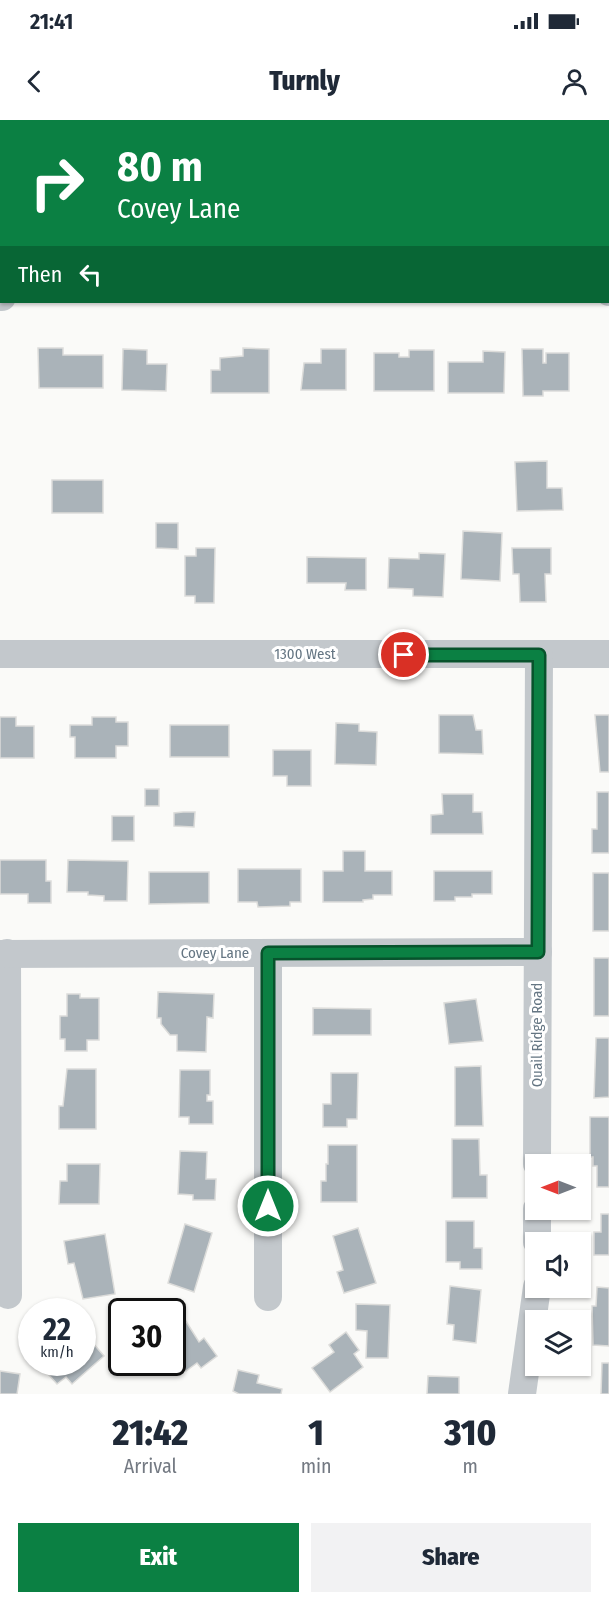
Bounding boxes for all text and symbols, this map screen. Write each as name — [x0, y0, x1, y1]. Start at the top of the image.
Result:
text: 21:41 — [30, 8, 73, 35]
icon: back — [18, 65, 51, 98]
text: Turnly — [269, 65, 340, 97]
icon: person — [558, 65, 591, 98]
text: 80 m — [117, 142, 203, 192]
icon: right — [18, 144, 96, 222]
text: Covey Lane — [117, 193, 240, 225]
icon: left — [74, 258, 107, 291]
text: Then — [18, 261, 62, 288]
pin — [378, 629, 429, 680]
icon: arrive — [387, 638, 420, 671]
street label: 1300 West — [274, 645, 336, 663]
street label: Covey Lane — [181, 944, 249, 962]
street label: Quail Ridge Road — [528, 983, 546, 1087]
north arrow — [525, 1154, 591, 1220]
map controls — [525, 1154, 591, 1376]
position arrow — [236, 1174, 300, 1238]
button: sound — [525, 1232, 591, 1298]
speed limit sign: 30 — [108, 1298, 186, 1376]
button: layers — [525, 1310, 591, 1376]
text: 22 — [43, 1312, 71, 1348]
text: km/h — [40, 1343, 74, 1361]
text: 21:42 — [113, 1411, 188, 1455]
text: 1 — [308, 1411, 324, 1455]
text: 310 — [444, 1411, 496, 1455]
text: Arrival — [124, 1454, 177, 1478]
text: min — [301, 1454, 332, 1478]
text: m — [463, 1454, 478, 1478]
button: Exit — [18, 1523, 299, 1592]
button: Share — [311, 1523, 591, 1592]

